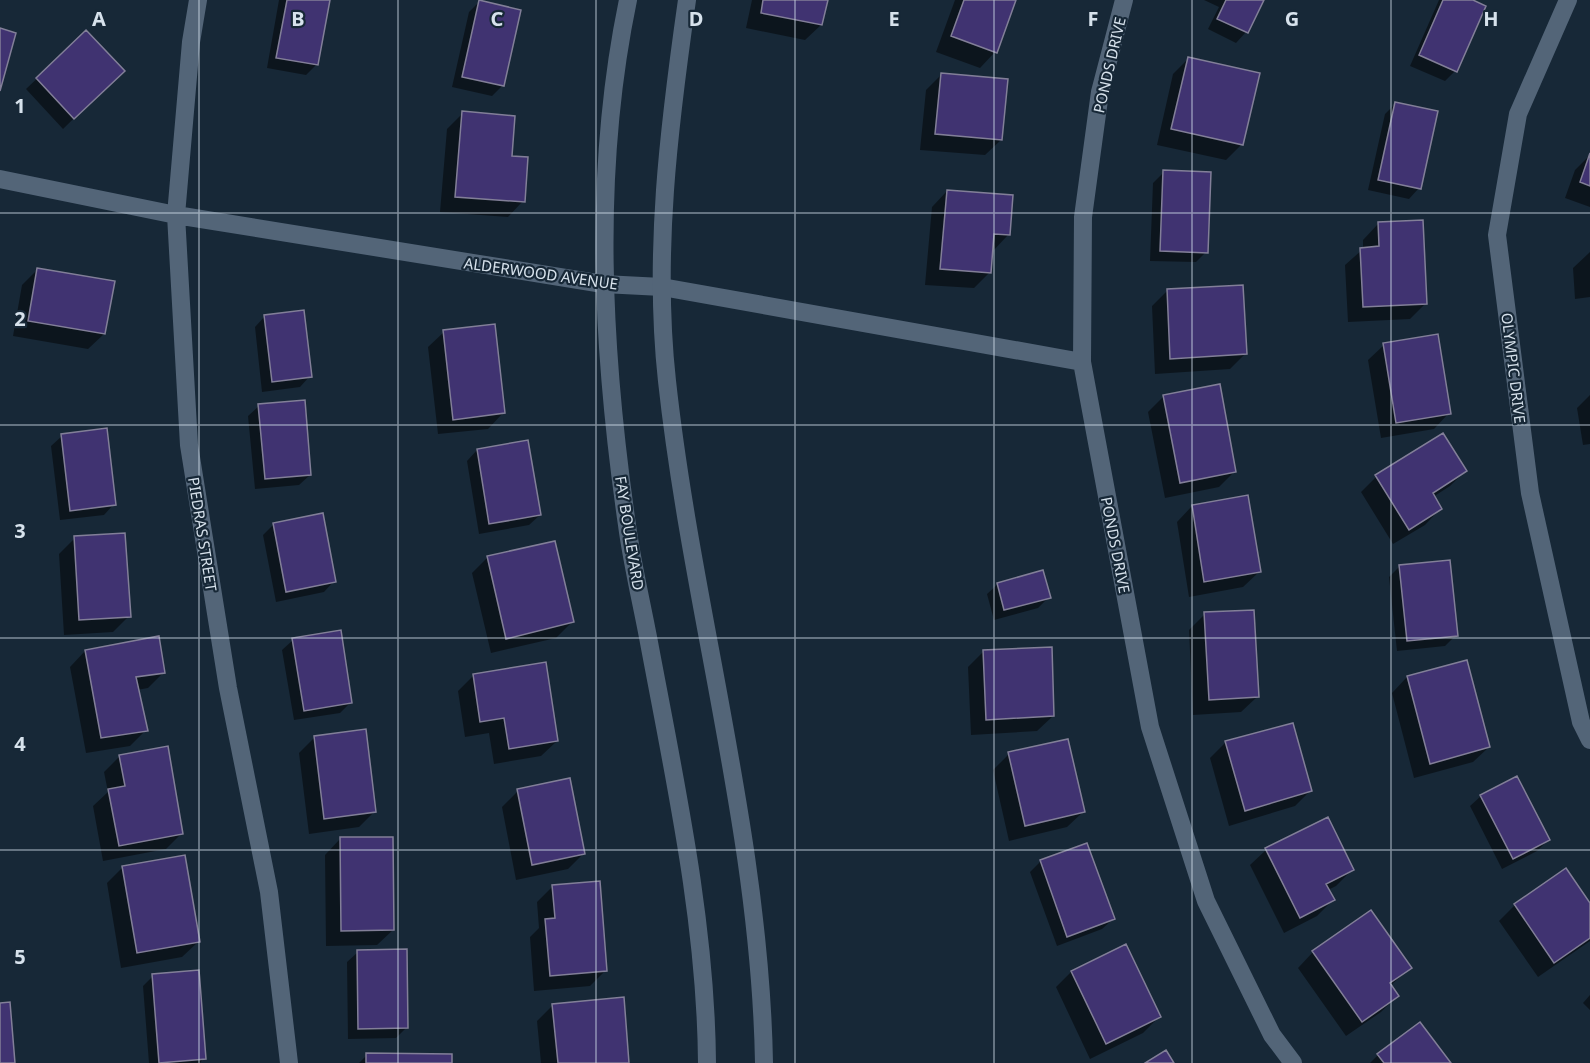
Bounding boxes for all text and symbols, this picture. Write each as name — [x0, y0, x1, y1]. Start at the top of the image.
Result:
text: A — [92, 5, 106, 32]
text: B — [291, 5, 305, 32]
text: C — [491, 5, 504, 32]
text: D — [689, 5, 703, 32]
text: E — [888, 5, 900, 32]
text: F — [1088, 5, 1098, 32]
text: G — [1285, 5, 1299, 32]
text: H — [1483, 5, 1499, 32]
street label: PONDS DRIVE — [1088, 15, 1130, 115]
text: 1 — [14, 92, 26, 119]
street label: ALDERWOOD AVENUE — [463, 252, 619, 294]
text: 2 — [14, 305, 26, 332]
street label: OLYMPIC DRIVE — [1497, 311, 1531, 425]
street label: FAY BOULEVARD — [611, 474, 649, 592]
street label: PIEDRAS STREET — [184, 475, 222, 593]
street label: PONDS DRIVE — [1097, 495, 1135, 595]
text: 3 — [14, 517, 26, 544]
text: 4 — [14, 730, 26, 757]
text: 5 — [14, 943, 26, 970]

